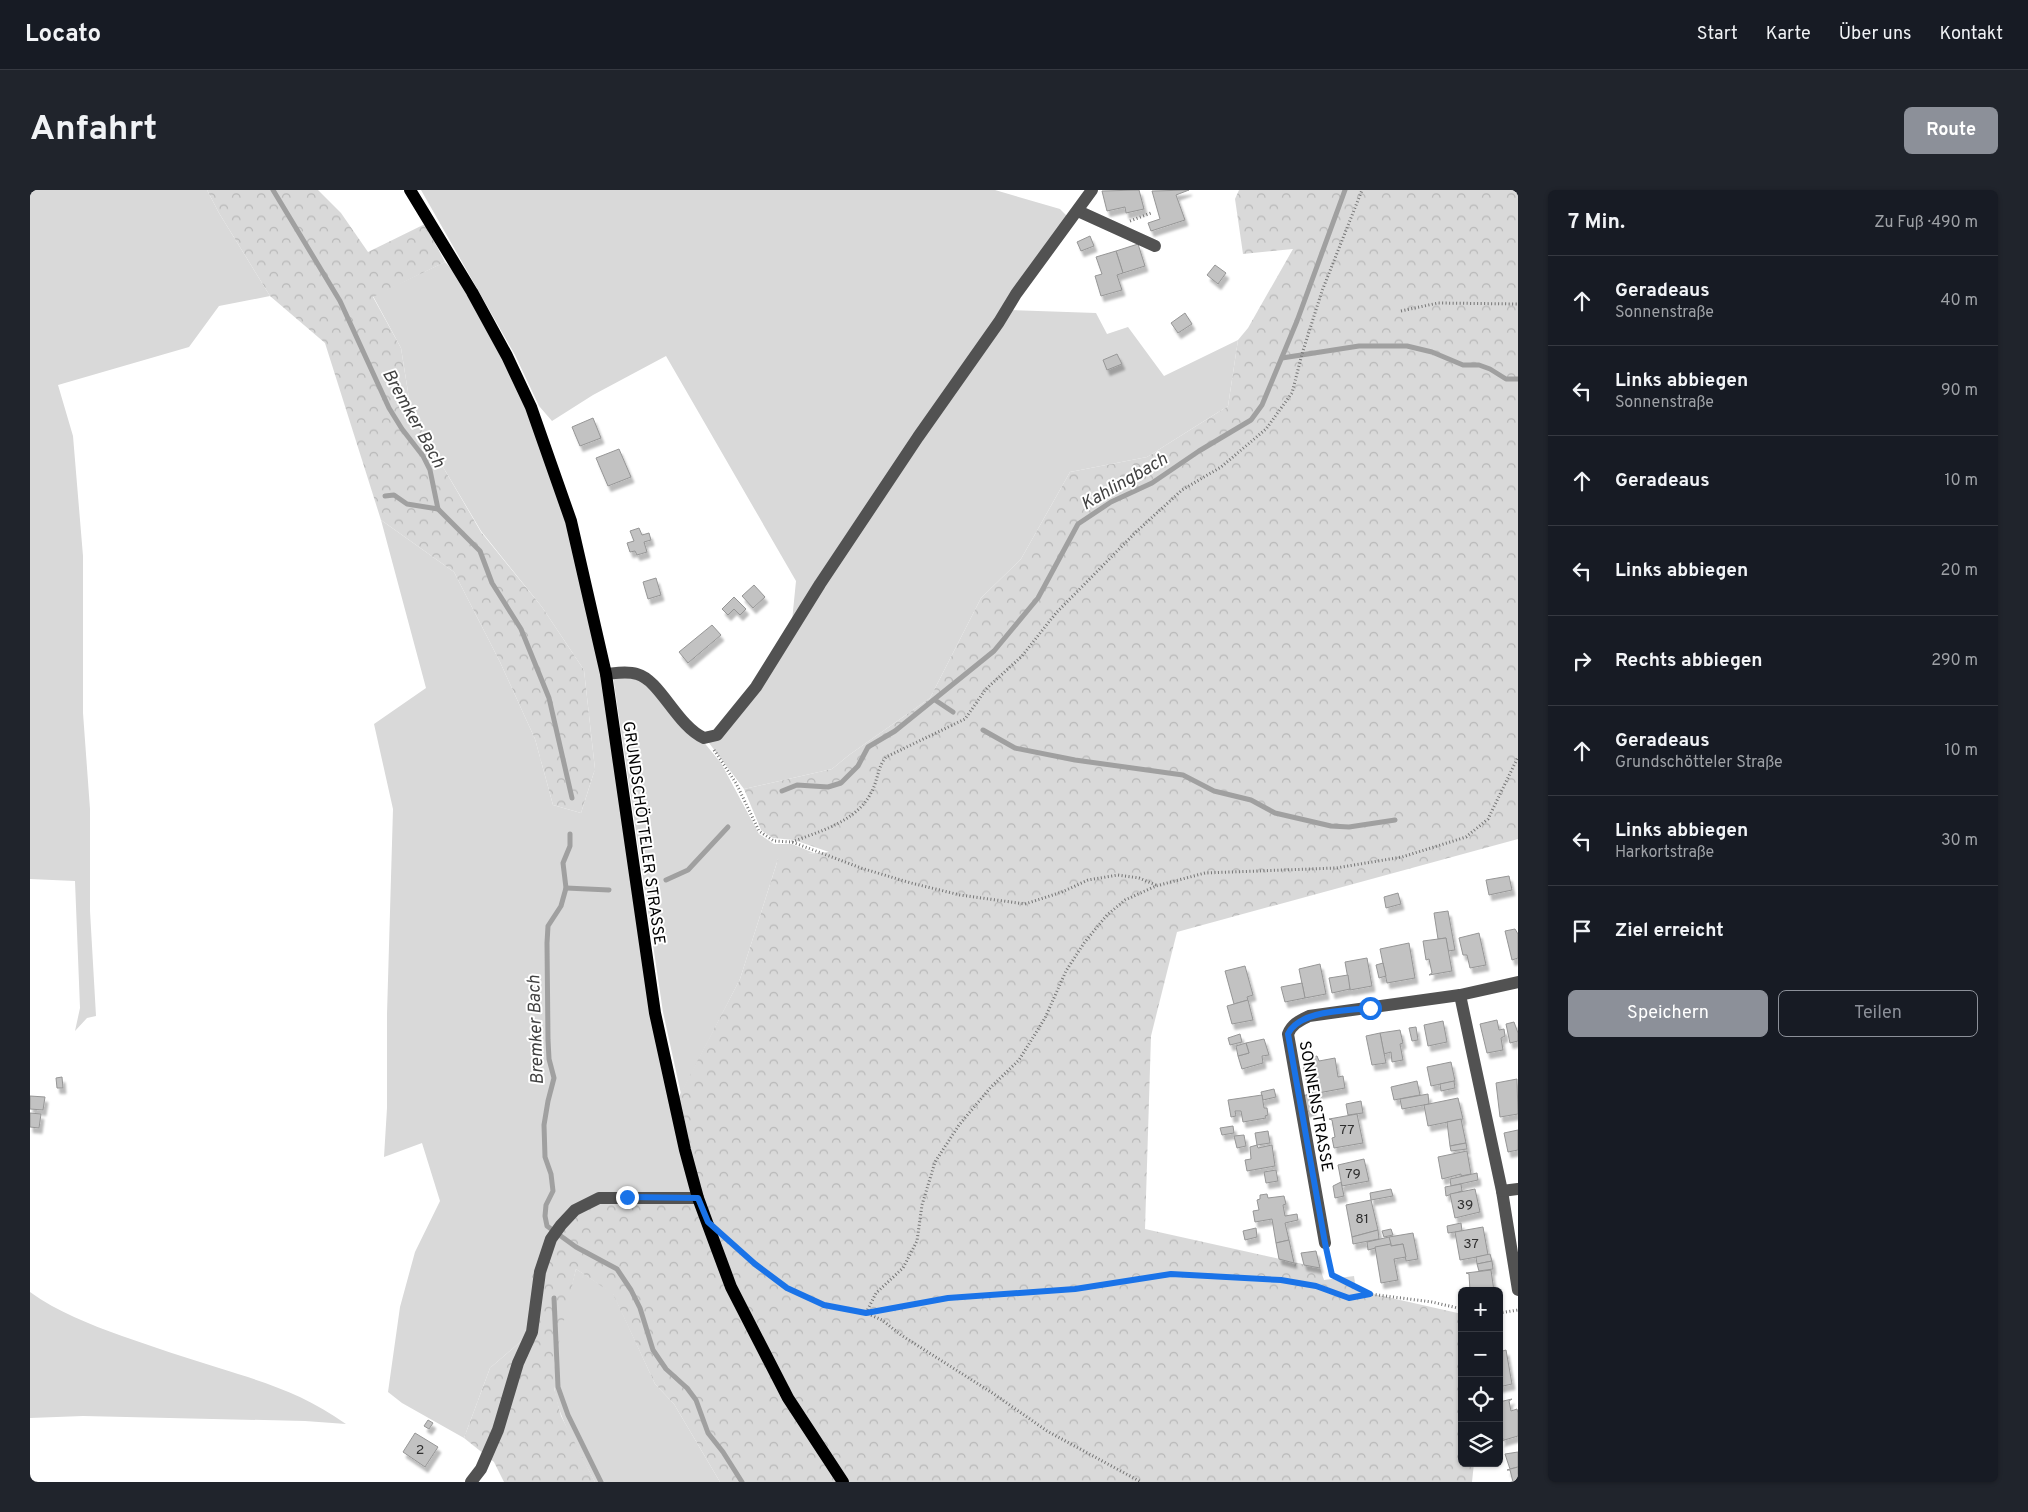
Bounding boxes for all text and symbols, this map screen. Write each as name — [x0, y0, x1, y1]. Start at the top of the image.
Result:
text: Locato — [25, 20, 101, 50]
text: Start — [1697, 23, 1738, 46]
text: Karte — [1766, 23, 1811, 46]
text: Über uns — [1839, 23, 1911, 46]
text: Kontakt — [1939, 23, 2003, 46]
button: Route — [1904, 107, 1998, 154]
text: Anfahrt — [30, 108, 157, 152]
text: 7 Min. — [1568, 209, 1625, 236]
text: Zu Fuß · 490 m — [1874, 213, 1978, 233]
text: Geradeaus — [1615, 279, 1710, 303]
icon: ahead — [1568, 287, 1596, 315]
text: 40 m — [1940, 291, 1978, 311]
text: Sonnenstraße — [1615, 303, 1714, 323]
water label: Bremker Bach — [376, 365, 449, 473]
text: Links abbiegen — [1615, 369, 1748, 393]
icon: left — [1568, 377, 1596, 405]
text: 90 m — [1941, 381, 1978, 401]
text: Sonnenstraße — [1615, 393, 1714, 413]
water label: Kahlingbach — [1077, 448, 1172, 516]
icon: ahead — [1568, 467, 1596, 495]
text: Geradeaus — [1615, 469, 1710, 493]
text: 10 m — [1944, 471, 1978, 491]
icon: left — [1568, 557, 1596, 585]
text: Links abbiegen — [1615, 559, 1748, 583]
text: 20 m — [1941, 561, 1978, 581]
icon: right — [1568, 647, 1596, 675]
text: Rechts abbiegen — [1615, 649, 1763, 673]
text: 290 m — [1931, 651, 1978, 671]
street label: GRUNDSCHÖTTELER STRASSE — [617, 720, 671, 946]
text: Geradeaus — [1615, 729, 1710, 753]
icon: ahead — [1568, 737, 1596, 765]
text: 10 m — [1944, 741, 1978, 761]
text: Grundschötteler Straße — [1615, 753, 1783, 773]
text: Links abbiegen — [1615, 819, 1748, 843]
icon: left — [1568, 827, 1596, 855]
text: 30 m — [1941, 831, 1978, 851]
text: Harkortstraße — [1615, 843, 1714, 863]
icon: arrive — [1568, 917, 1596, 945]
text: Ziel erreicht — [1615, 919, 1724, 943]
water label: Bremker Bach — [523, 974, 550, 1085]
button: Speichern — [1568, 990, 1768, 1037]
button: Teilen — [1778, 990, 1978, 1037]
route start — [1359, 997, 1382, 1020]
street label: SONNENSTRASSE — [1294, 1039, 1336, 1173]
house number: 77 — [1339, 1122, 1355, 1139]
house number: 79 — [1345, 1166, 1361, 1183]
route end — [616, 1186, 639, 1209]
house number: 39 — [1457, 1197, 1473, 1214]
house number: 81 — [1355, 1211, 1369, 1228]
house number: 37 — [1463, 1236, 1479, 1253]
map controls — [1458, 1287, 1503, 1467]
button: + — [1458, 1287, 1503, 1332]
button: − — [1458, 1332, 1503, 1377]
button: locate — [1458, 1377, 1503, 1422]
button: layers — [1458, 1422, 1503, 1467]
house number: 2 — [416, 1442, 424, 1459]

